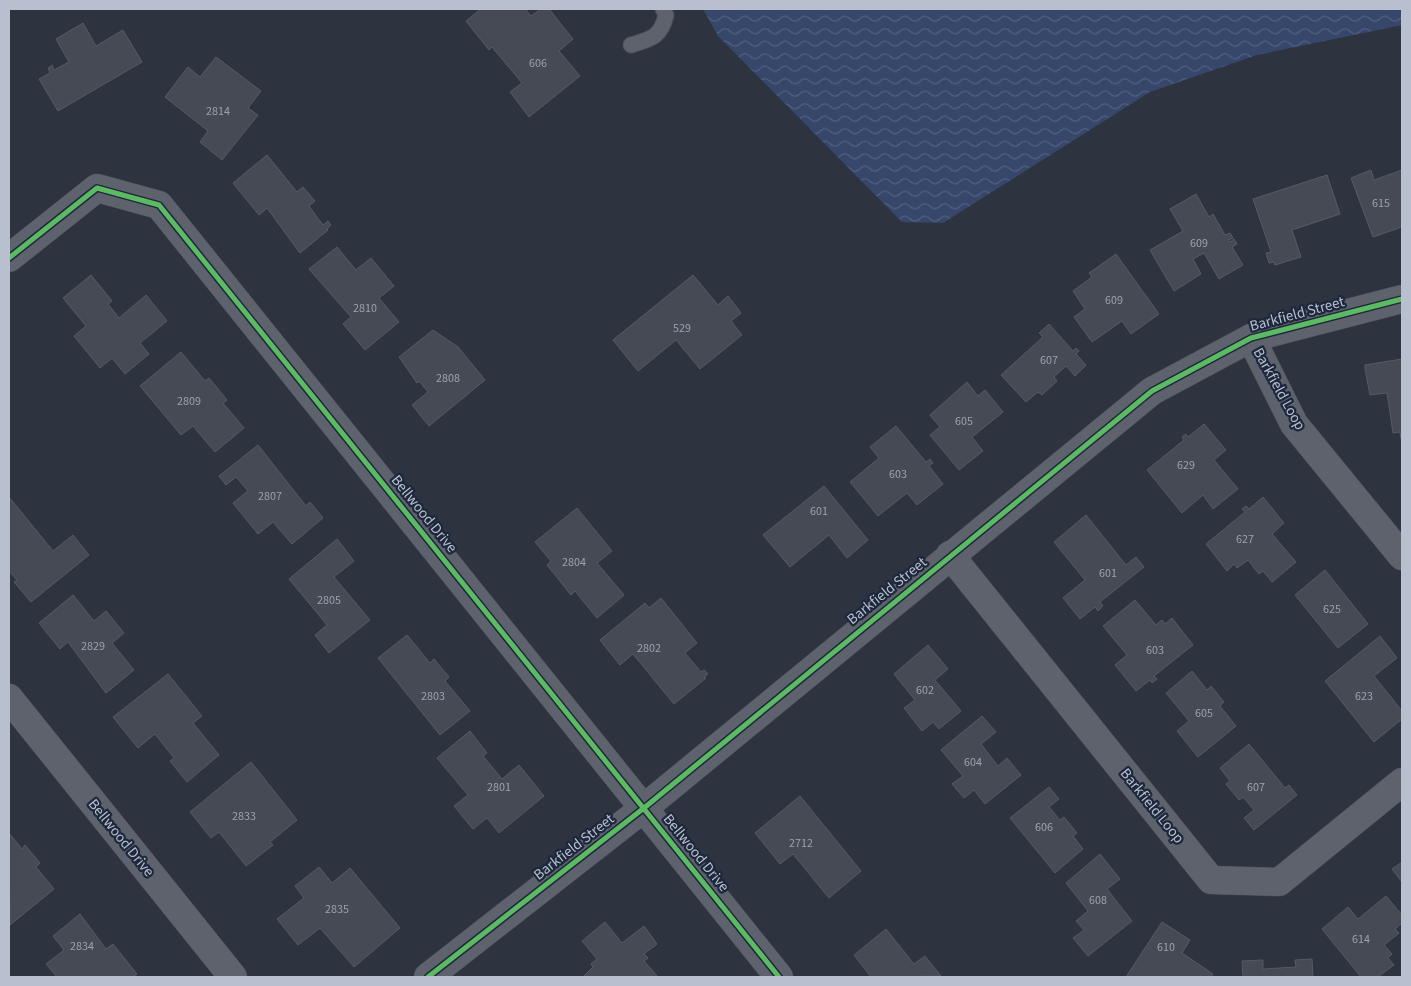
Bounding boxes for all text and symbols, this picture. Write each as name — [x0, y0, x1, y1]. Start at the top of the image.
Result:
house number: 606 — [529, 55, 547, 72]
house number: 2814 — [206, 103, 230, 120]
house number: 615 — [1372, 195, 1390, 212]
house number: 609 — [1190, 235, 1208, 252]
street label: Barkfield Street — [1247, 291, 1347, 337]
house number: 609 — [1105, 292, 1123, 309]
house number: 2810 — [353, 300, 377, 317]
house number: 529 — [673, 320, 691, 337]
street label: Barkfield Loop — [1248, 344, 1310, 434]
house number: 607 — [1040, 352, 1058, 369]
house number: 2808 — [436, 370, 460, 387]
house number: 2809 — [177, 393, 201, 410]
house number: 605 — [955, 413, 973, 430]
house number: 629 — [1177, 457, 1195, 474]
house number: 603 — [889, 466, 907, 483]
street label: Bellwood Drive — [386, 471, 462, 557]
house number: 2807 — [258, 488, 282, 505]
house number: 601 — [810, 503, 828, 520]
house number: 627 — [1236, 531, 1254, 548]
street label: Barkfield Street — [843, 552, 931, 630]
house number: 2804 — [562, 554, 586, 571]
house number: 601 — [1099, 565, 1117, 582]
house number: 2805 — [317, 592, 341, 609]
house number: 625 — [1323, 601, 1341, 618]
house number: 2829 — [81, 638, 105, 655]
house number: 2802 — [637, 640, 661, 657]
house number: 603 — [1146, 642, 1164, 659]
house number: 602 — [916, 682, 934, 699]
house number: 2803 — [421, 688, 445, 705]
house number: 623 — [1355, 688, 1373, 705]
house number: 605 — [1195, 705, 1213, 722]
house number: 604 — [964, 754, 982, 771]
street label: Barkfield Loop — [1115, 764, 1189, 848]
house number: 2801 — [487, 779, 511, 796]
house number: 607 — [1247, 779, 1265, 796]
street label: Bellwood Drive — [83, 795, 159, 881]
house number: 2833 — [232, 808, 256, 825]
street label: Barkfield Street — [529, 809, 619, 885]
street label: Bellwood Drive — [658, 810, 734, 896]
house number: 606 — [1035, 819, 1053, 836]
house number: 2712 — [789, 835, 813, 852]
house number: 608 — [1089, 892, 1107, 909]
house number: 2835 — [325, 901, 349, 918]
house number: 614 — [1352, 931, 1370, 948]
house number: 2834 — [70, 938, 94, 955]
house number: 610 — [1157, 939, 1175, 956]

